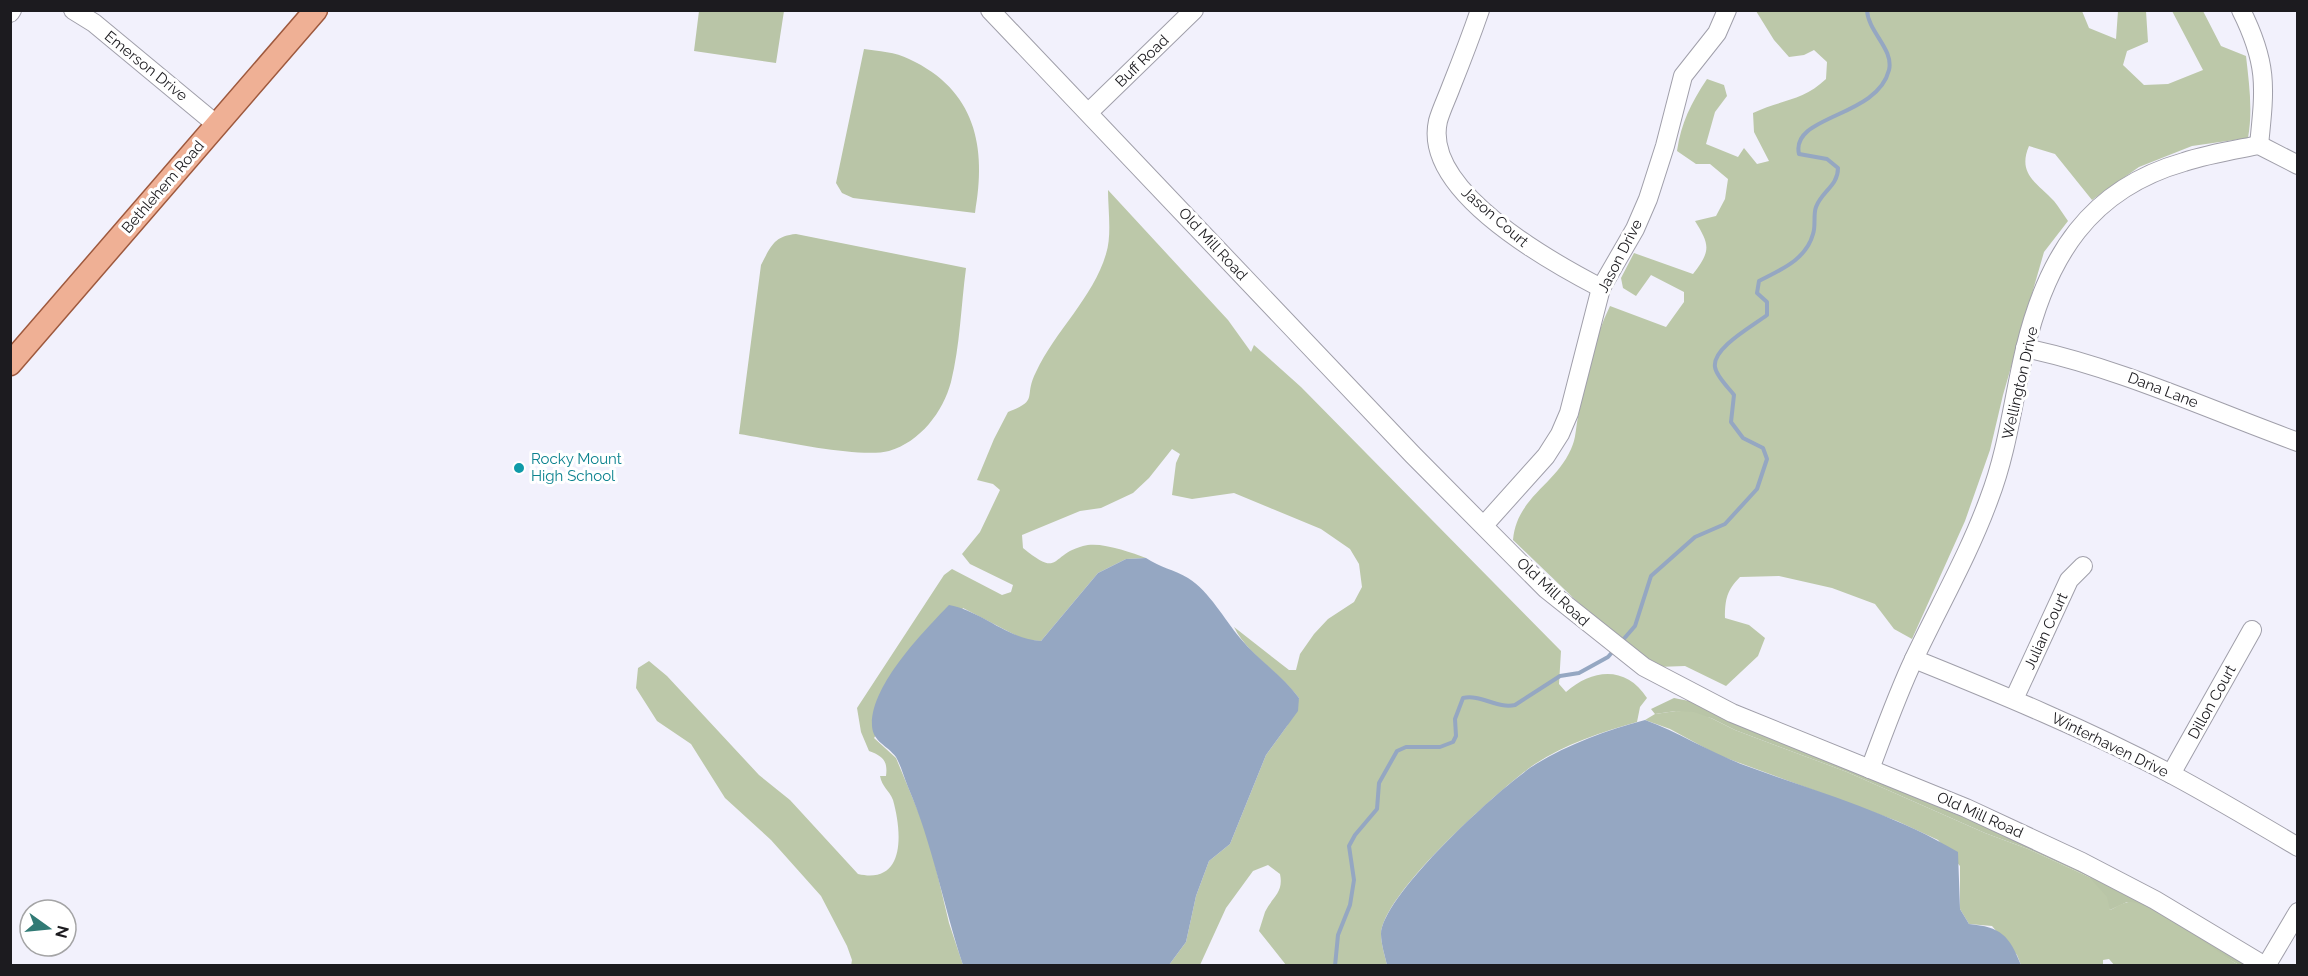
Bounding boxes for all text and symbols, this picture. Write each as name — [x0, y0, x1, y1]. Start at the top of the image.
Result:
street label: Emerson Drive — [101, 27, 191, 105]
street label: Buff Road — [1112, 31, 1172, 91]
street label: Bethlehem Road — [118, 137, 208, 237]
street label: Jason Court — [1458, 183, 1532, 251]
street label: Old Mill Road — [1175, 204, 1251, 284]
street label: Jason Drive — [1594, 216, 1646, 296]
street label: Wellington Drive — [1998, 325, 2042, 441]
street label: Dana Lane — [2125, 368, 2201, 412]
place label: Rocky Mount High School — [531, 450, 622, 485]
marker: Rocky Mount High School — [512, 461, 526, 475]
street label: Old Mill Road — [1513, 554, 1593, 630]
street label: Julian Court — [2020, 590, 2072, 672]
street label: Dillon Court — [2184, 662, 2240, 742]
street label: Winterhaven Drive — [2048, 709, 2172, 781]
street label: Old Mill Road — [1934, 788, 2026, 842]
north arrow — [18, 898, 78, 958]
text: N — [51, 923, 73, 940]

